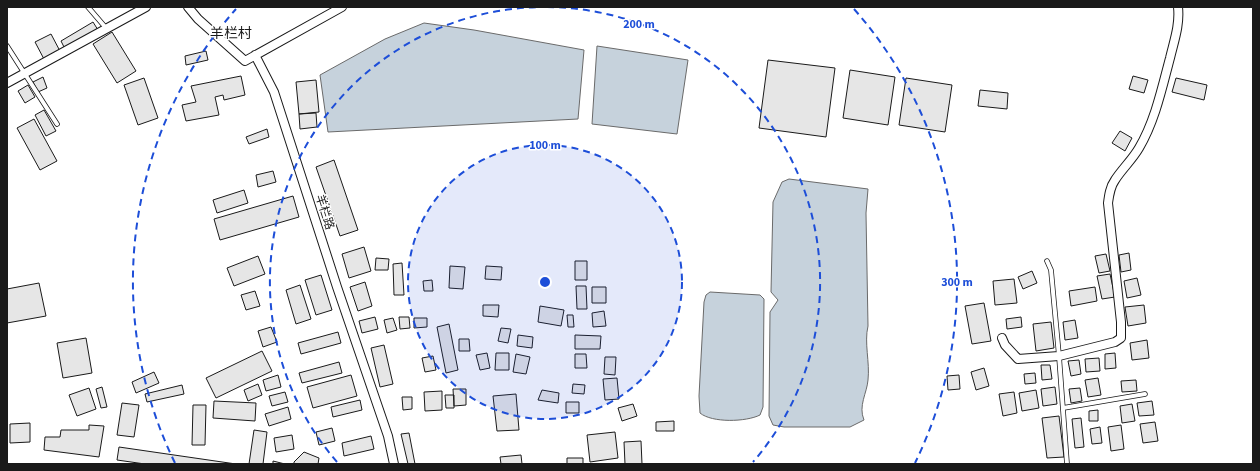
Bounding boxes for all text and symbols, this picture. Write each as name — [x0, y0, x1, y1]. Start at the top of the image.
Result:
text: 200 m — [623, 16, 655, 33]
district label: 羊栏村 — [210, 24, 252, 44]
text: 100 m — [529, 137, 561, 154]
street label: 羊栏路 — [311, 192, 338, 232]
text: 300 m — [941, 274, 973, 291]
centre of rings — [538, 275, 552, 289]

